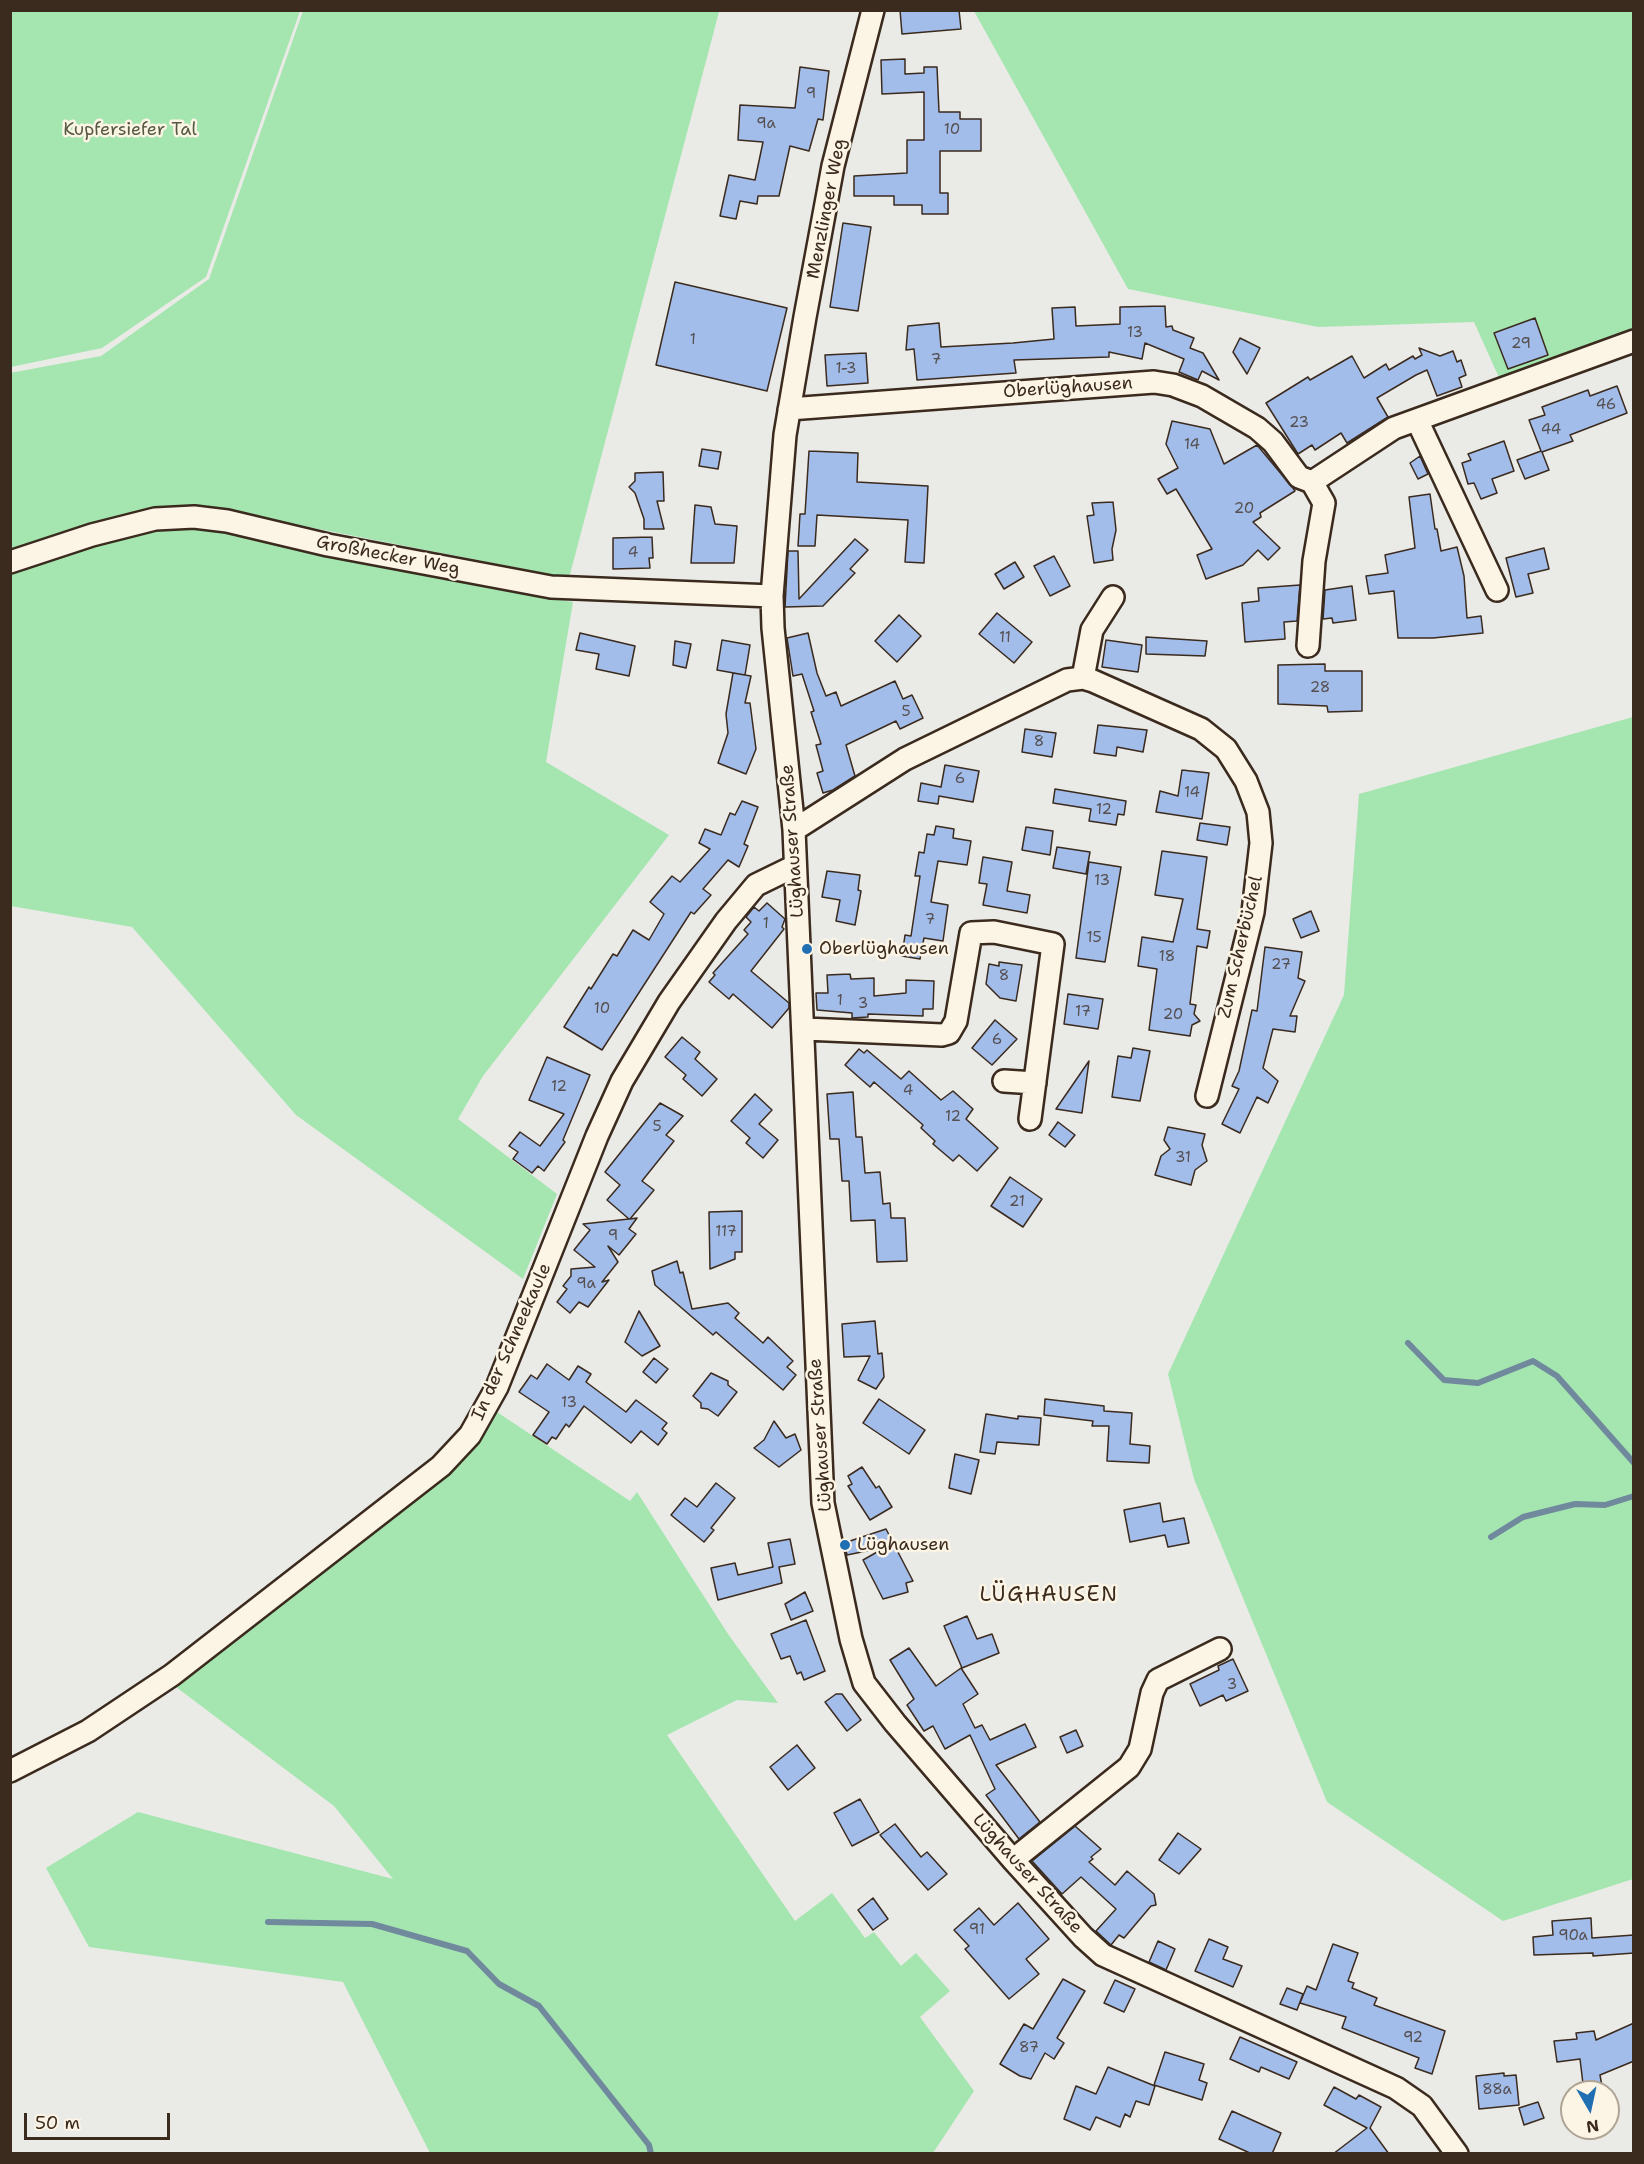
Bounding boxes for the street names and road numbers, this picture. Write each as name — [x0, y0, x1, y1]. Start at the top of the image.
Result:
street label: Menzlinger Weg — [803, 137, 851, 281]
street label: Oberlüghausen — [1003, 373, 1133, 403]
street label: Großhecker Weg — [314, 531, 462, 581]
street label: Lüghauser Straße — [777, 764, 809, 918]
street label: Zum Scherbüchel — [1214, 874, 1268, 1020]
street label: In der Schneekaule — [468, 1260, 556, 1424]
street label: Lüghauser Straße — [805, 1358, 837, 1512]
street label: Lüghauser Straße — [968, 1810, 1086, 1938]

